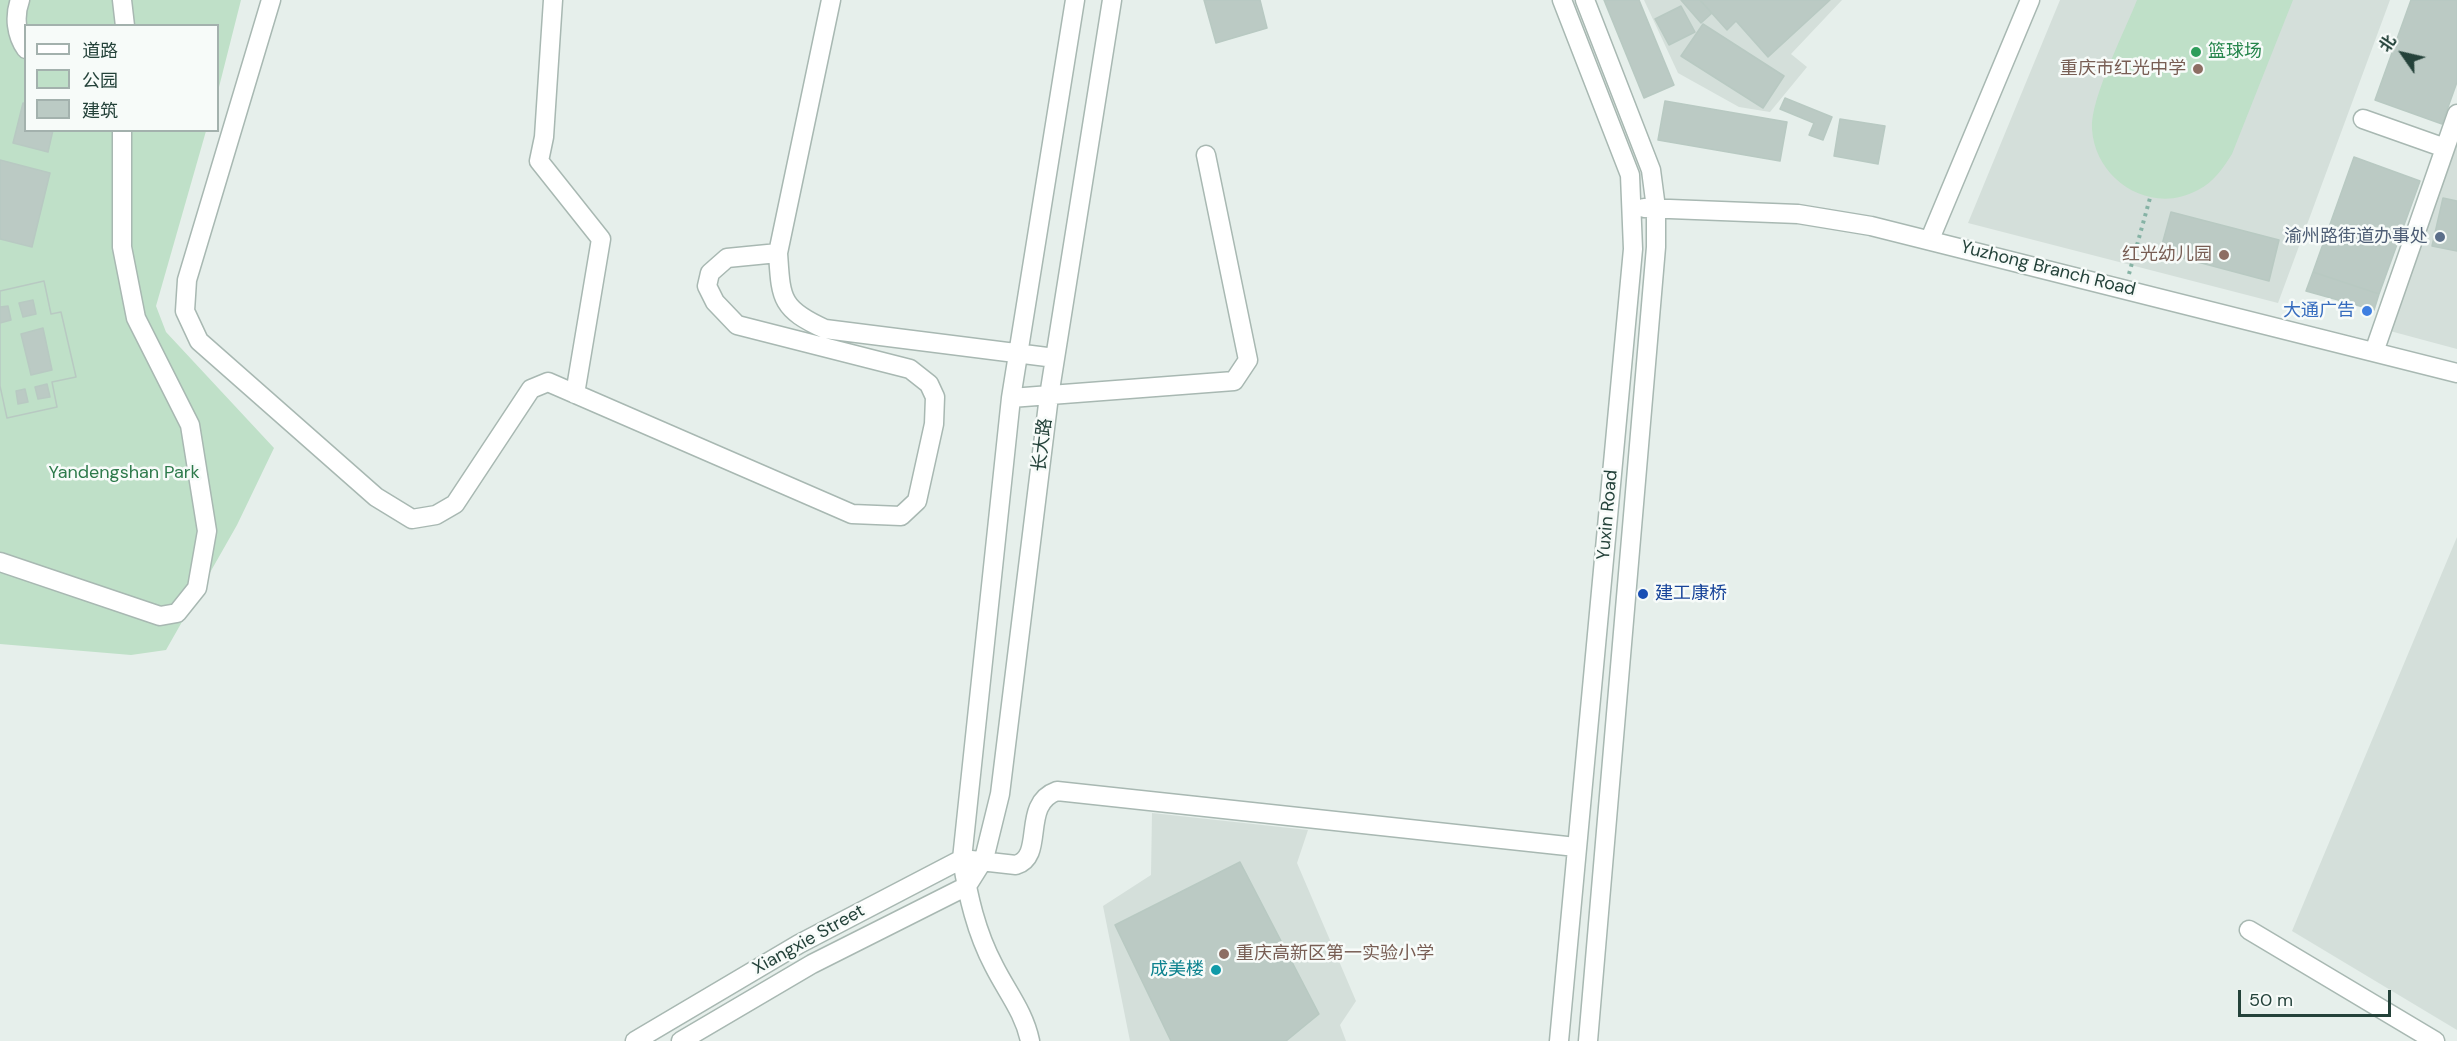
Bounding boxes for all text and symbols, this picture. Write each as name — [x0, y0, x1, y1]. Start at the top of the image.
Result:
legend — [24, 24, 219, 132]
north arrow — [2373, 24, 2433, 84]
text: 北 — [2374, 31, 2401, 56]
text: 道路 — [82, 39, 118, 63]
place label: 篮球场 — [2208, 41, 2262, 63]
marker: 篮球场 — [2189, 45, 2203, 59]
place label: 重庆市红光中学 — [2060, 58, 2186, 80]
marker: 重庆市红光中学 — [2191, 62, 2205, 76]
text: 公园 — [82, 69, 118, 93]
text: 建筑 — [82, 99, 118, 123]
place label: 渝州路街道办事处 — [2284, 226, 2428, 248]
marker: 渝州路街道办事处 — [2433, 230, 2447, 244]
street label: Yuzhong Branch Road — [1958, 237, 2138, 301]
place label: 红光幼儿园 — [2122, 244, 2212, 266]
marker: 红光幼儿园 — [2217, 248, 2231, 262]
place label: 大通广告 — [2283, 300, 2355, 322]
marker: 大通广告 — [2360, 304, 2374, 318]
street label: 长大路 — [1029, 417, 1057, 473]
park label: Yandengshan Park — [49, 462, 199, 484]
street label: Yuxin Road — [1593, 469, 1623, 561]
place label: 建工康桥 — [1655, 583, 1727, 605]
marker: 建工康桥 — [1636, 587, 1650, 601]
street label: Xiangxie Street — [749, 900, 869, 980]
place label: 重庆高新区第一实验小学 — [1236, 943, 1434, 965]
marker: 重庆高新区第一实验小学 — [1217, 947, 1231, 961]
place label: 成美楼 — [1150, 959, 1204, 981]
marker: 成美楼 — [1209, 963, 1223, 977]
scale bar — [2241, 978, 2394, 1016]
text: 50 m — [2249, 988, 2293, 1012]

